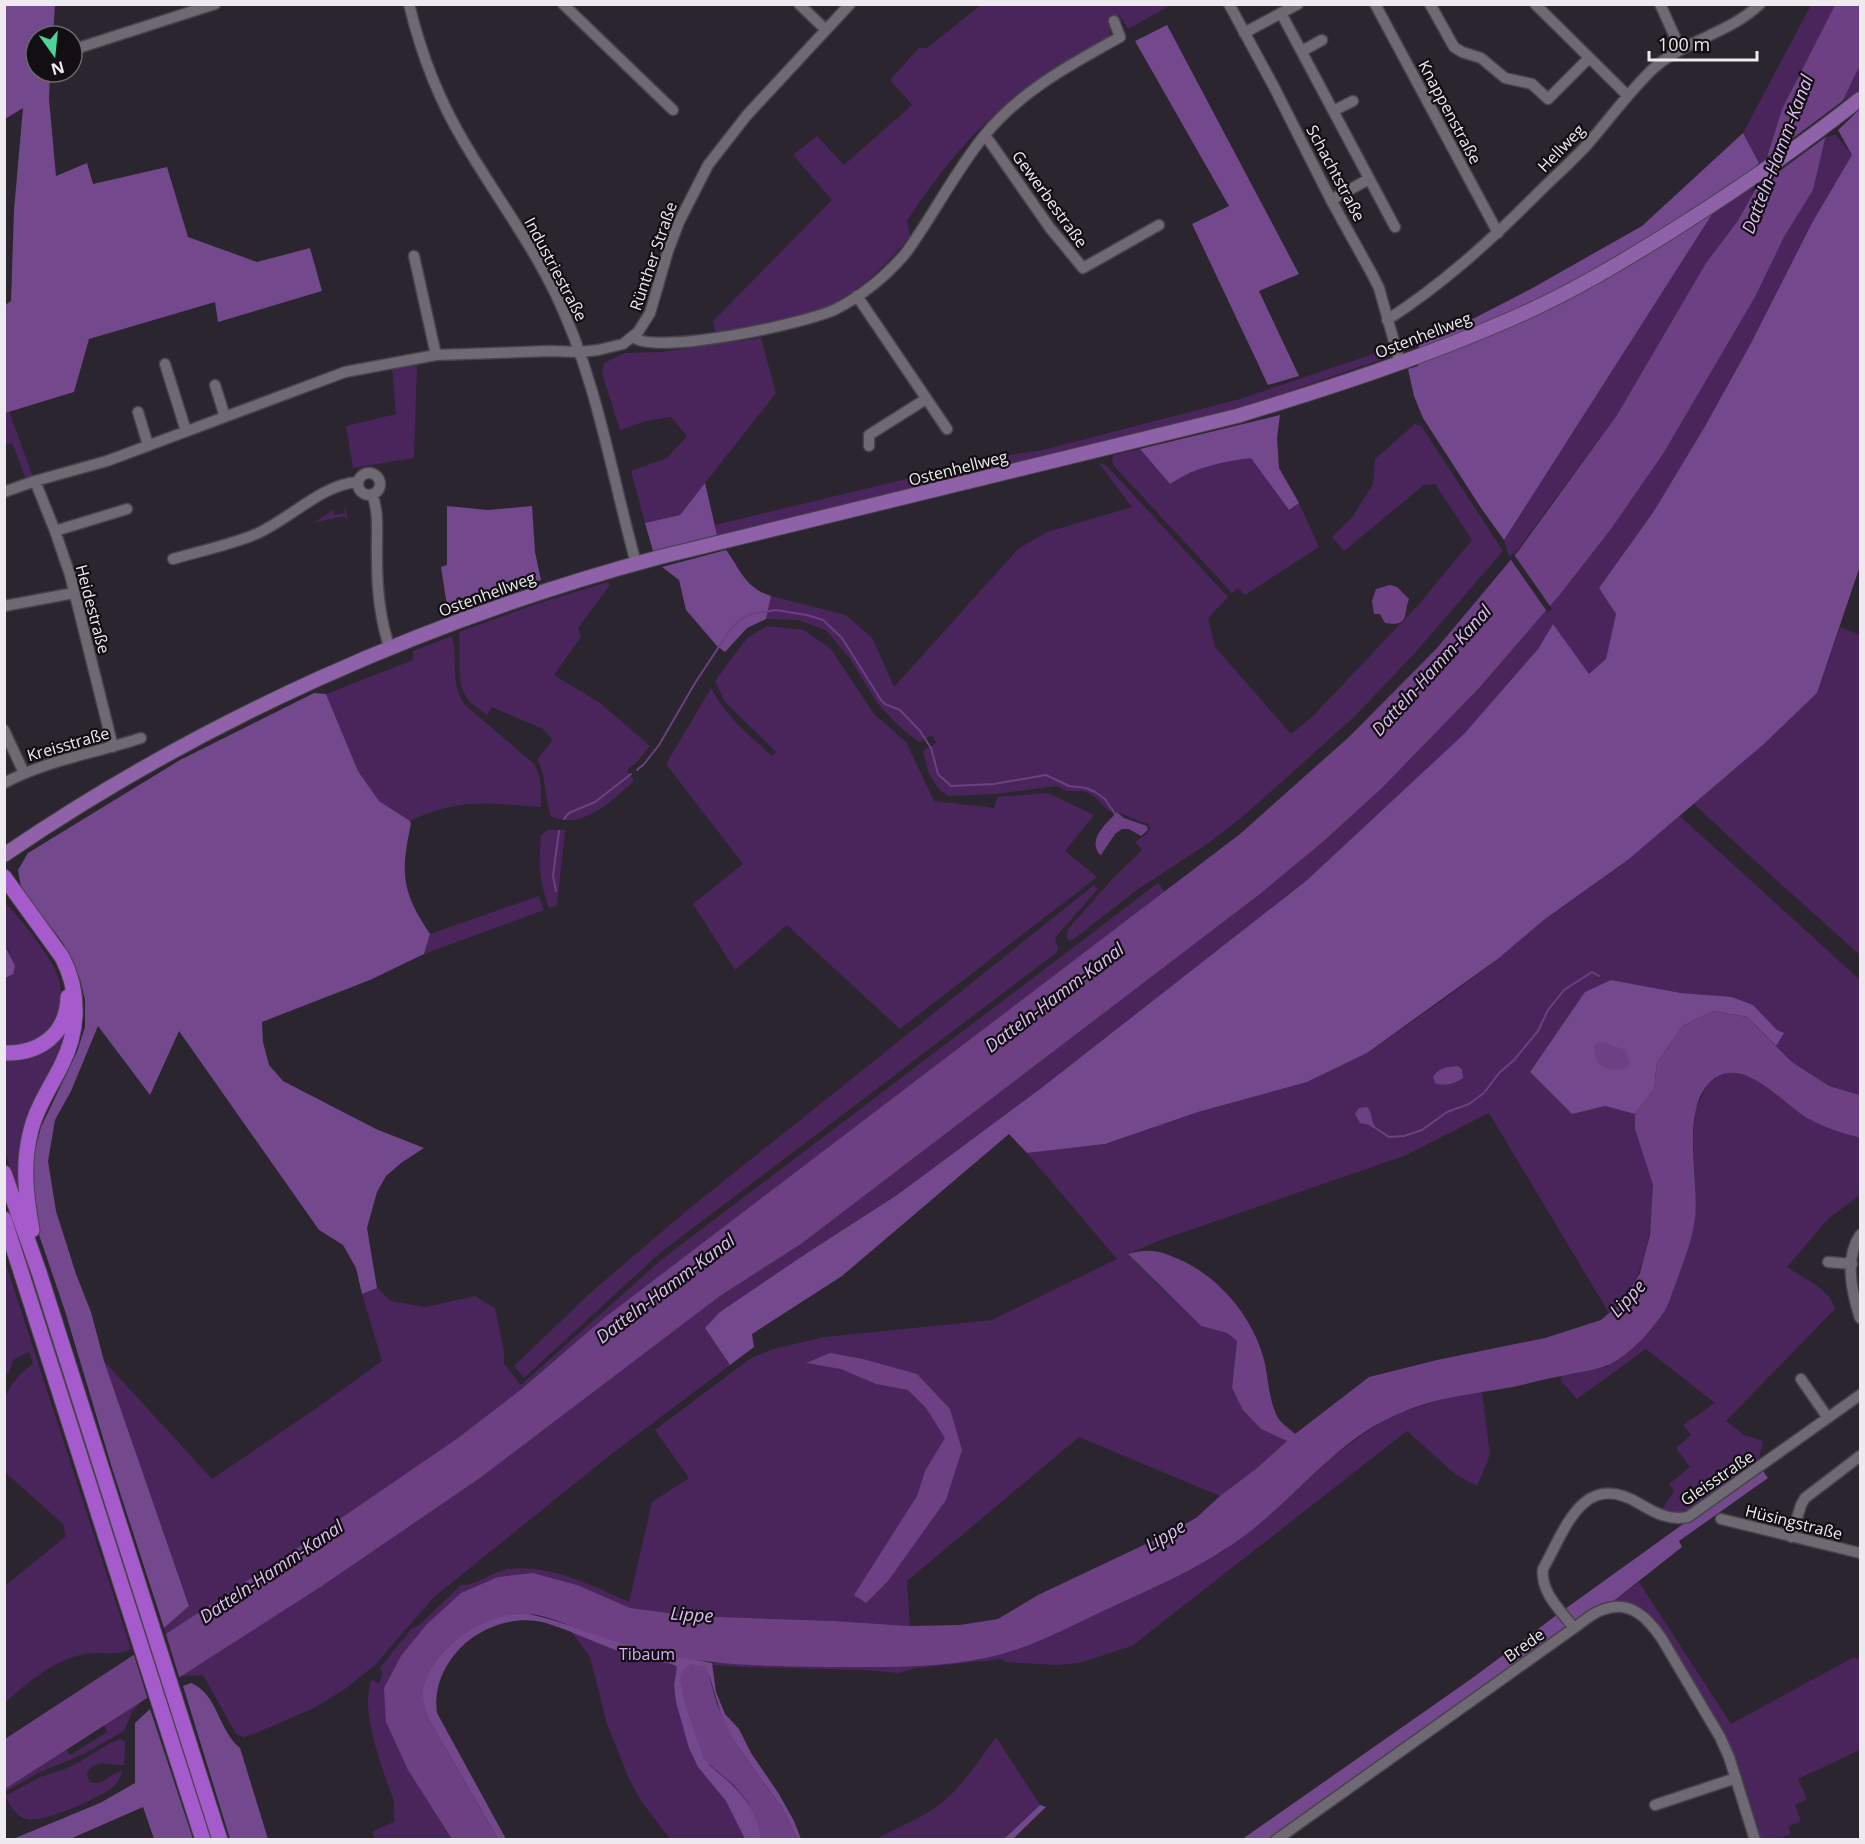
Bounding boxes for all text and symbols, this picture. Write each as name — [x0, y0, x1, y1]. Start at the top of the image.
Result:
north arrow — [24, 24, 84, 84]
scale bar — [1649, 24, 1757, 62]
text: 100 m — [1658, 32, 1710, 56]
text: N — [49, 56, 67, 81]
street label: Knappenstraße — [1413, 56, 1487, 168]
water label: Datteln-Hamm-Kanal — [1736, 71, 1819, 237]
street label: Hellweg — [1533, 119, 1590, 177]
street label: Schachtstraße — [1301, 121, 1371, 225]
street label: Gewerbestraße — [1007, 146, 1093, 252]
street label: Rünther Straße — [624, 199, 682, 313]
street label: Industriestraße — [519, 213, 593, 325]
street label: Ostenhellweg — [1372, 306, 1475, 363]
street label: Ostenhellweg — [906, 445, 1010, 491]
street label: Heidestraße — [71, 562, 115, 656]
street label: Ostenhellweg — [436, 566, 539, 622]
water label: Datteln-Hamm-Kanal — [1366, 599, 1497, 741]
street label: Kreisstraße — [24, 722, 112, 766]
water label: Datteln-Hamm-Kanal — [980, 936, 1129, 1057]
water label: Datteln-Hamm-Kanal — [591, 1227, 740, 1348]
water label: Lippe — [1604, 1274, 1650, 1322]
street label: Gleisstraße — [1676, 1445, 1758, 1511]
street label: Hüsingstraße — [1743, 1499, 1845, 1545]
water label: Datteln-Hamm-Kanal — [194, 1514, 348, 1628]
water label: Lippe — [1140, 1514, 1190, 1556]
water label: Lippe — [670, 1601, 714, 1627]
street label: Brede — [1499, 1623, 1549, 1667]
park label: Tibaum — [619, 1643, 675, 1665]

